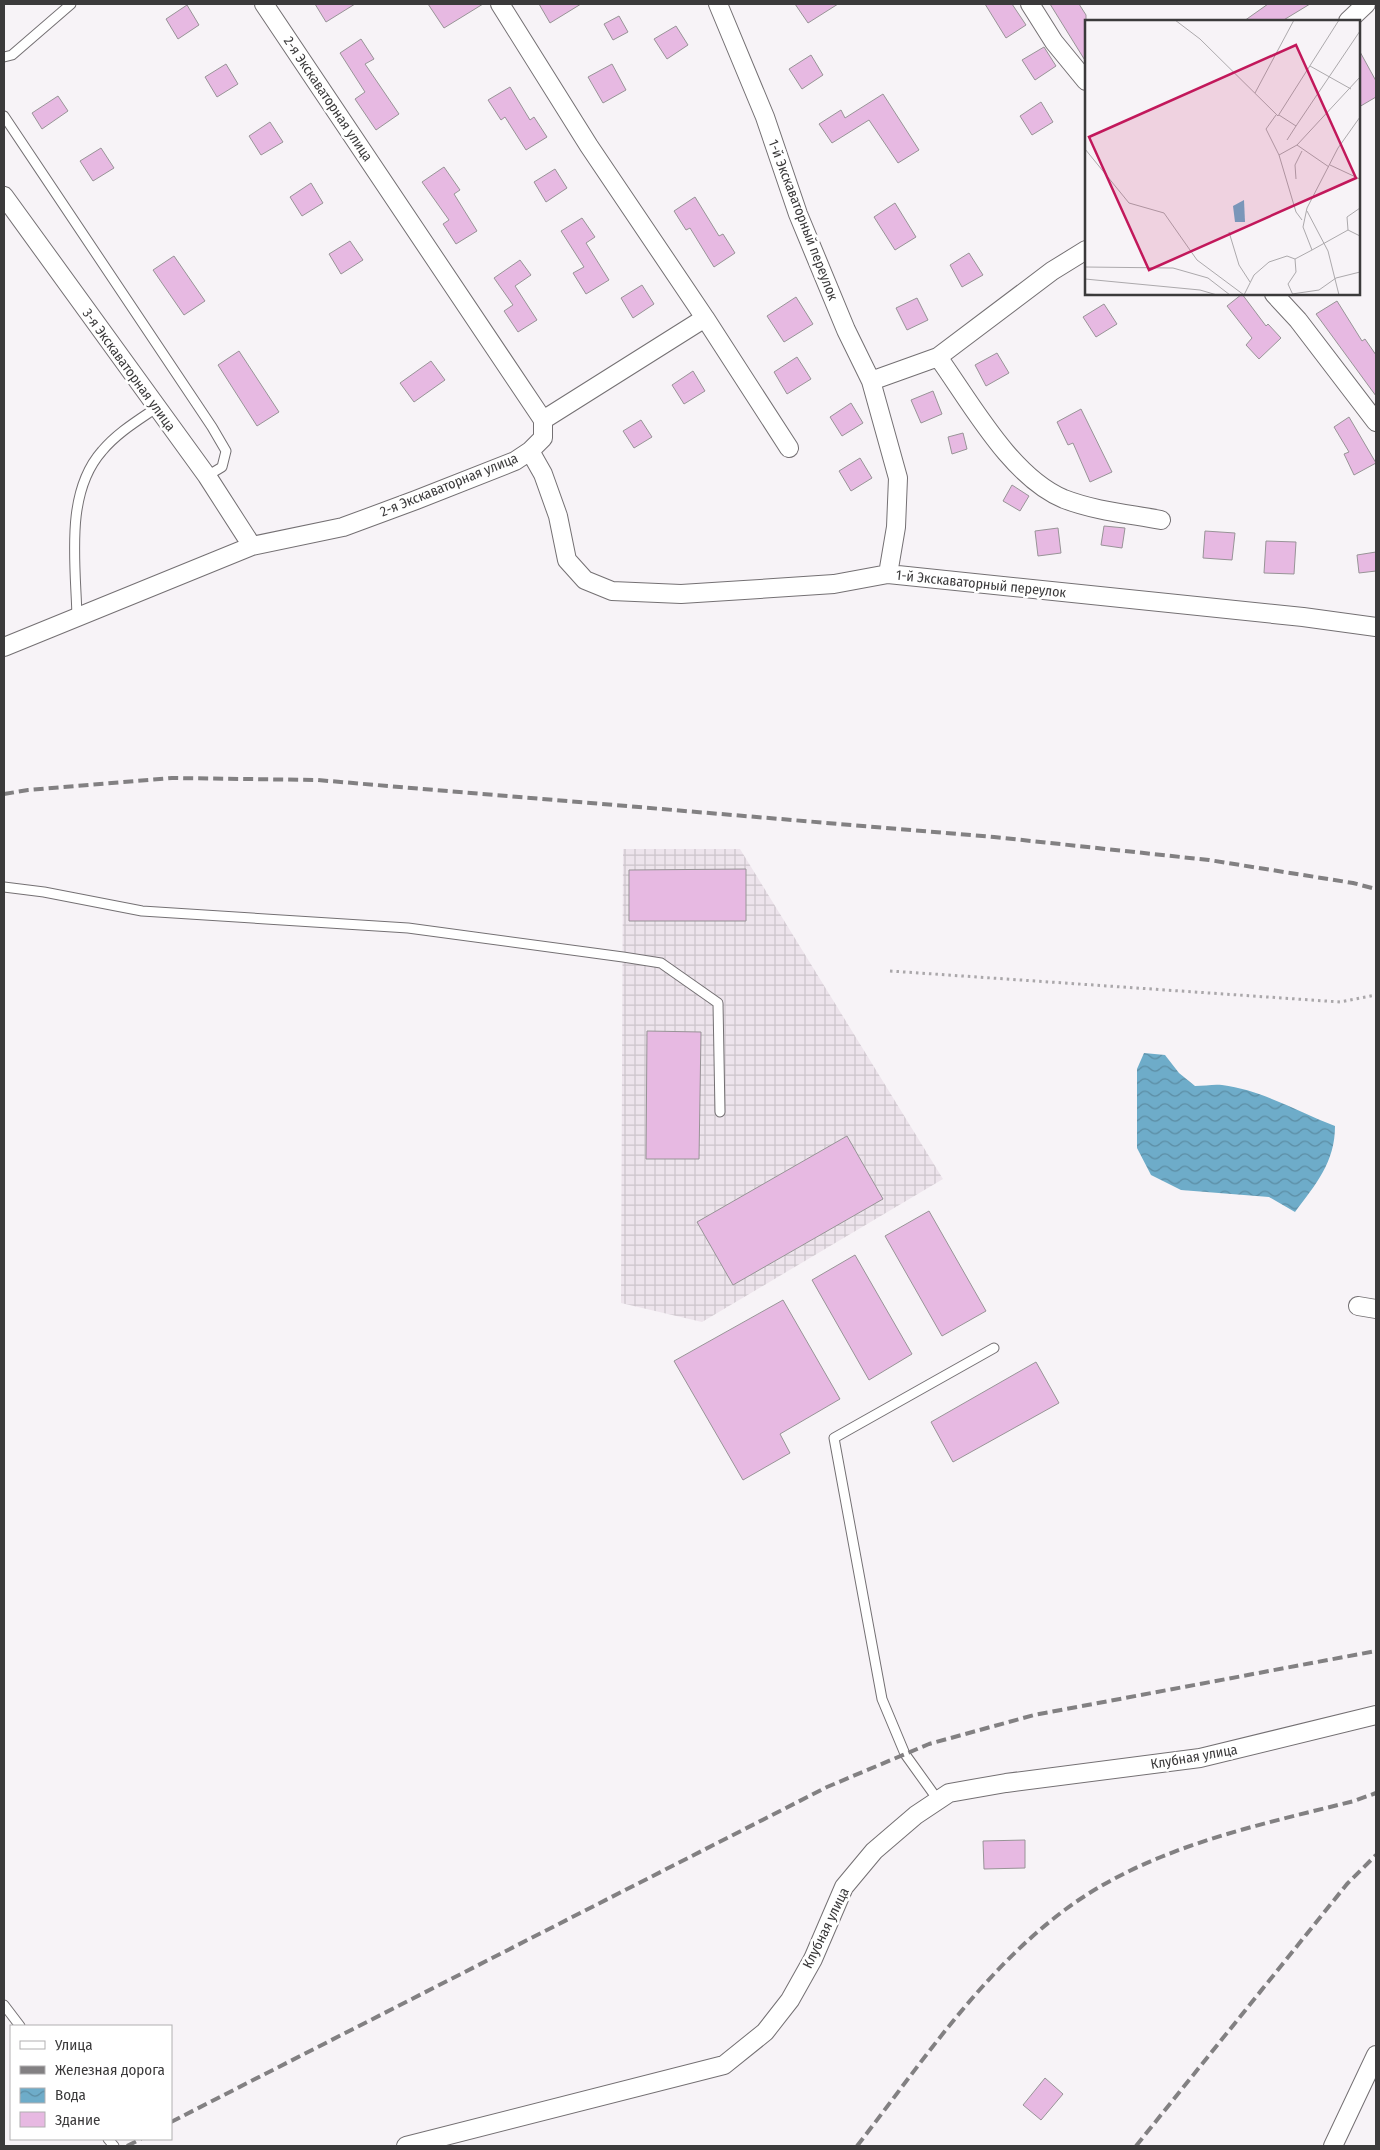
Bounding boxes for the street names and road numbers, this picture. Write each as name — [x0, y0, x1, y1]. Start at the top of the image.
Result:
street label: 2-я Экскаваторная улица — [280, 33, 376, 165]
street label: 1-й Экскаваторный переулок — [764, 137, 842, 303]
street label: 3-я Экскаваторная улица — [79, 305, 179, 435]
street label: 2-я Экскаваторная улица — [378, 450, 520, 520]
street label: 1-й Экскаваторный переулок — [895, 567, 1067, 601]
street label: Клубная улица — [1149, 1741, 1239, 1773]
street label: Клубная улица — [799, 1885, 853, 1971]

